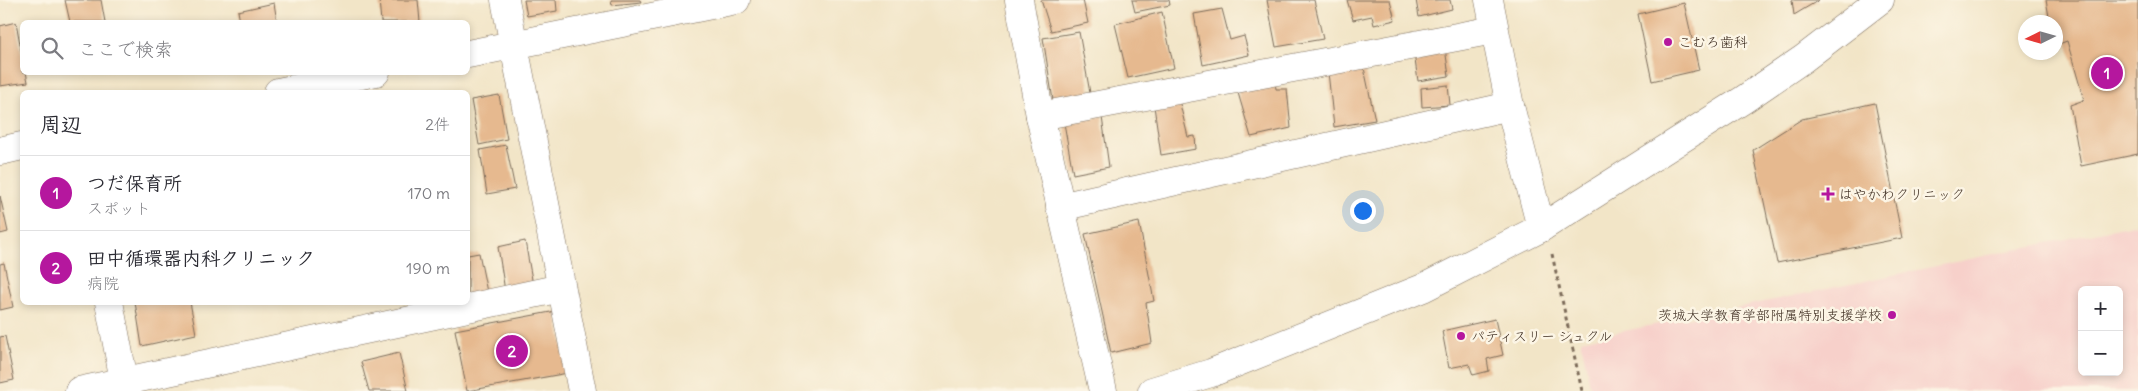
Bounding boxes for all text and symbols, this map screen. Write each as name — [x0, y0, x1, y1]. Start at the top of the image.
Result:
north arrow — [2018, 15, 2063, 60]
search box — [20, 20, 470, 75]
place label: こむろ歯科 — [1678, 33, 1748, 51]
icon: search — [38, 34, 66, 62]
marker: こむろ歯科 — [1662, 36, 1674, 48]
text: ここで検索 — [78, 37, 173, 61]
pin: 1 — [2091, 54, 2123, 92]
text: 周辺 — [40, 111, 82, 138]
text: 2件 — [425, 114, 450, 134]
text: つだ保育所 — [87, 171, 182, 195]
text: 1 — [53, 183, 59, 203]
text: 170 m — [407, 183, 450, 203]
place label: はやかわクリニック — [1839, 185, 1965, 203]
marker: はやかわクリニック — [1821, 187, 1835, 201]
text: スポット — [87, 198, 151, 218]
your location — [1350, 198, 1376, 224]
text: 田中循環器内科クリニック — [87, 246, 315, 270]
text: 2 — [52, 258, 60, 278]
text: 190 m — [406, 258, 450, 278]
text: 病院 — [87, 273, 119, 293]
map controls — [2078, 286, 2123, 376]
button: + — [2078, 286, 2123, 331]
place label: 茨城大学教育学部附属特別支援学校 — [1658, 306, 1882, 324]
marker: 茨城大学教育学部附属特別支援学校 — [1886, 309, 1898, 321]
place label: パティスリー シュクル — [1471, 327, 1613, 345]
marker: パティスリー シュクル — [1455, 330, 1467, 342]
button: − — [2078, 331, 2123, 376]
pin: 2 — [496, 332, 528, 370]

